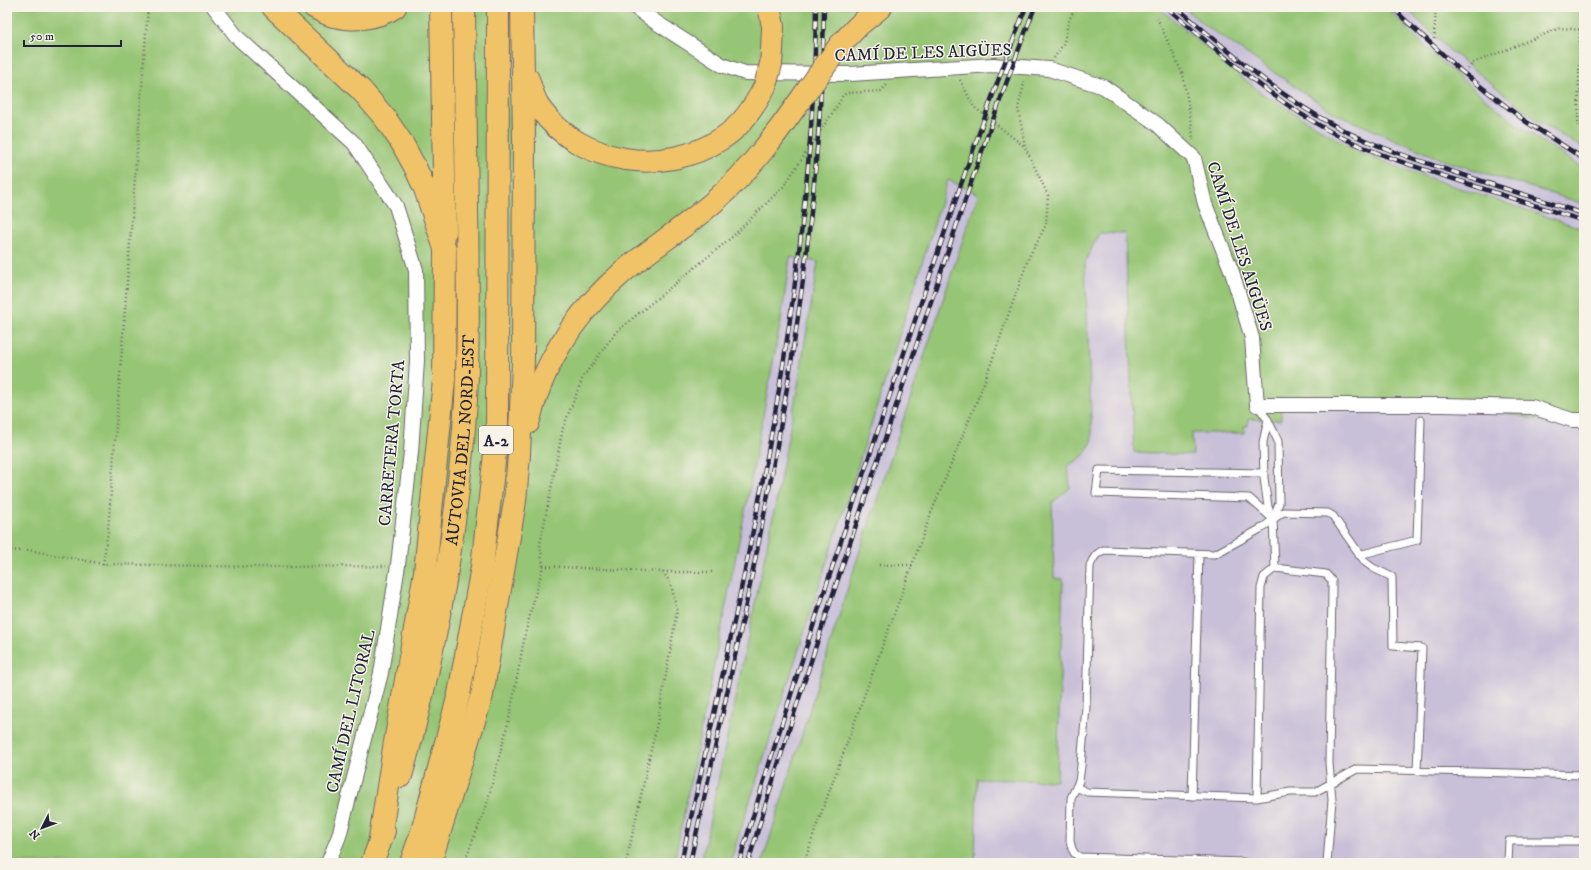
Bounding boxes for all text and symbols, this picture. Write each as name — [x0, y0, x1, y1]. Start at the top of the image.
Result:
scale bar — [24, 22, 121, 48]
text: 50 m — [30, 29, 54, 44]
street label: CAMÍ DE LES AIGÜES — [834, 38, 1012, 67]
street label: CAMÍ DE LES AIGÜES — [1201, 158, 1278, 334]
street label: AUTOVIA DEL NORD-EST — [441, 334, 480, 547]
street label: CARRETERA TORTA — [374, 359, 410, 527]
road number: A-2 — [479, 426, 513, 454]
street label: CAMÍ DEL LITORAL — [320, 627, 380, 795]
north arrow — [22, 808, 62, 848]
text: N — [27, 826, 44, 842]

